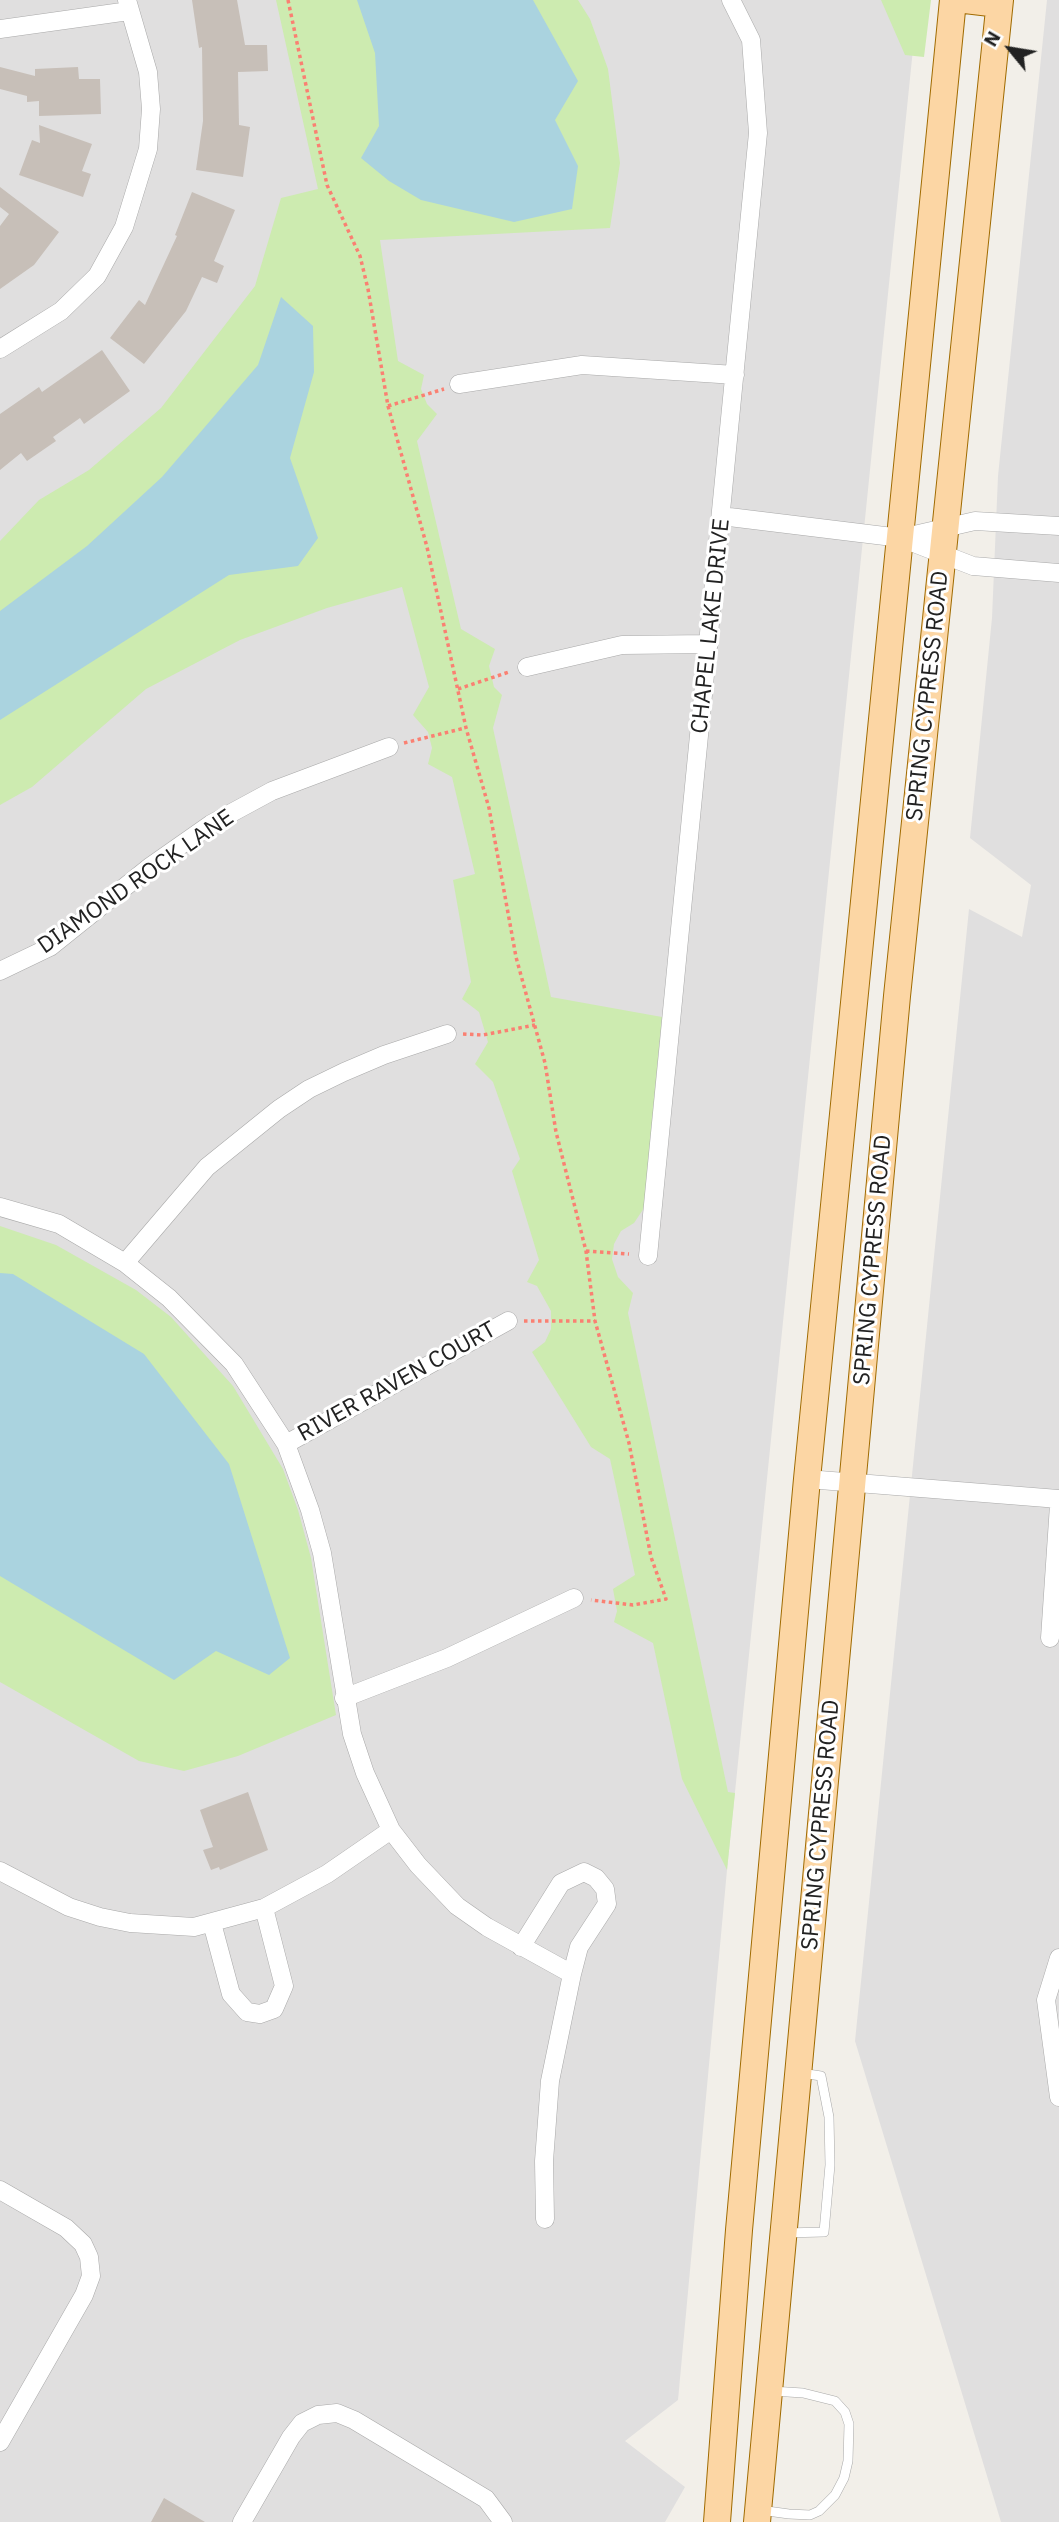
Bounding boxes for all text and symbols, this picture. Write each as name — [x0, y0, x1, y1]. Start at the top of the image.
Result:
north arrow — [975, 14, 1045, 84]
text: N — [978, 27, 1006, 50]
street label: CHAPEL LAKE DRIVE — [686, 517, 736, 735]
street label: SPRING CYPRESS ROAD — [901, 570, 955, 822]
street label: DIAMOND ROCK LANE — [33, 804, 239, 960]
street label: SPRING CYPRESS ROAD — [848, 1134, 898, 1386]
street label: RIVER RAVEN COURT — [293, 1316, 501, 1448]
street label: SPRING CYPRESS ROAD — [796, 1699, 846, 1951]

